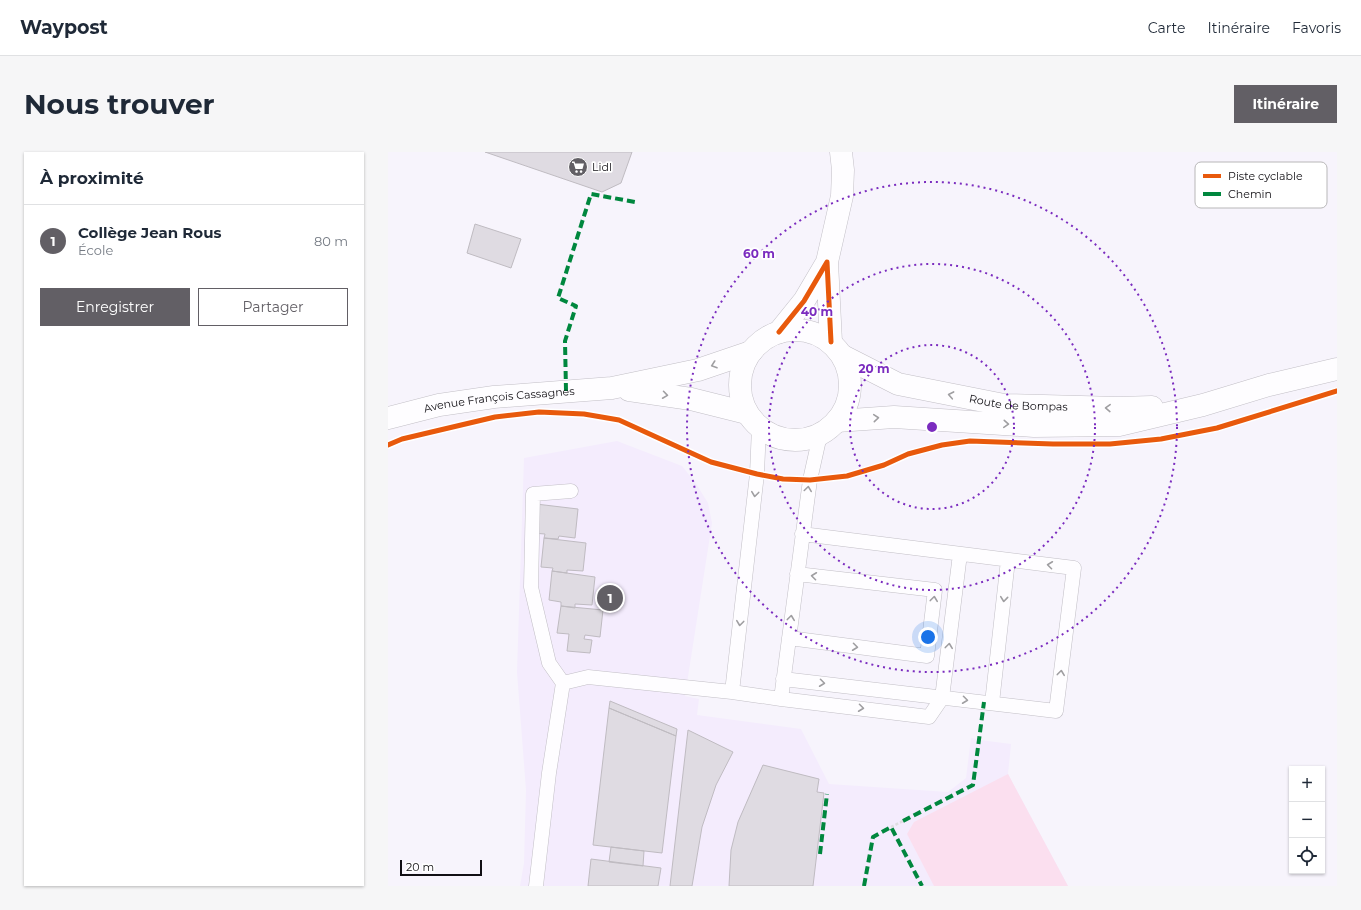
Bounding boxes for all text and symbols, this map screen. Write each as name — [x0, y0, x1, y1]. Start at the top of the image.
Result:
text: Waypost — [20, 16, 108, 39]
text: Carte — [1148, 19, 1185, 37]
text: Itinéraire — [1207, 19, 1270, 37]
text: Favoris — [1292, 19, 1341, 37]
button: Itinéraire — [1234, 85, 1337, 123]
text: Nous trouver — [24, 87, 215, 121]
supermarket icon: Lidl — [567, 156, 589, 178]
place label: Lidl — [592, 160, 612, 174]
legend — [1195, 162, 1327, 208]
text: À proximité — [40, 168, 144, 188]
text: Piste cyclable — [1228, 169, 1303, 183]
text: Chemin — [1228, 187, 1272, 201]
text: Collège Jean Rous — [78, 223, 221, 242]
text: 1 — [50, 233, 56, 249]
text: 80 m — [314, 233, 348, 249]
text: École — [78, 242, 113, 258]
text: 60 m — [743, 246, 775, 261]
button: Enregistrer — [40, 288, 190, 326]
button: Partager — [198, 288, 348, 326]
text: 40 m — [801, 304, 833, 319]
one-way arrow — [710, 360, 717, 369]
text: 20 m — [858, 361, 890, 376]
street label: Avenue François Cassagnes — [422, 384, 576, 416]
one-way arrow — [662, 390, 668, 399]
one-way arrow — [948, 391, 955, 399]
street label: Route de Bompas — [968, 391, 1069, 414]
one-way arrow — [1105, 404, 1111, 412]
one-way arrow — [873, 414, 879, 423]
one-way arrow — [1003, 419, 1009, 428]
centre of rings — [925, 420, 939, 434]
one-way arrow — [804, 486, 813, 492]
one-way arrow — [750, 491, 759, 497]
one-way arrow — [1047, 561, 1054, 570]
one-way arrow — [811, 572, 818, 581]
pin: 1 — [597, 583, 623, 613]
one-way arrow — [1000, 595, 1009, 602]
one-way arrow — [929, 596, 938, 602]
one-way arrow — [786, 615, 795, 621]
one-way arrow — [736, 620, 745, 626]
your location — [918, 627, 938, 647]
one-way arrow — [852, 642, 858, 651]
one-way arrow — [944, 643, 953, 649]
one-way arrow — [1056, 670, 1065, 676]
one-way arrow — [819, 679, 825, 688]
one-way arrow — [962, 695, 968, 704]
one-way arrow — [858, 704, 864, 713]
map controls — [1289, 766, 1325, 874]
button: + — [1289, 766, 1325, 802]
button: − — [1289, 802, 1325, 838]
button: locate — [1289, 838, 1325, 874]
scale bar — [400, 858, 482, 877]
text: 20 m — [406, 860, 434, 874]

